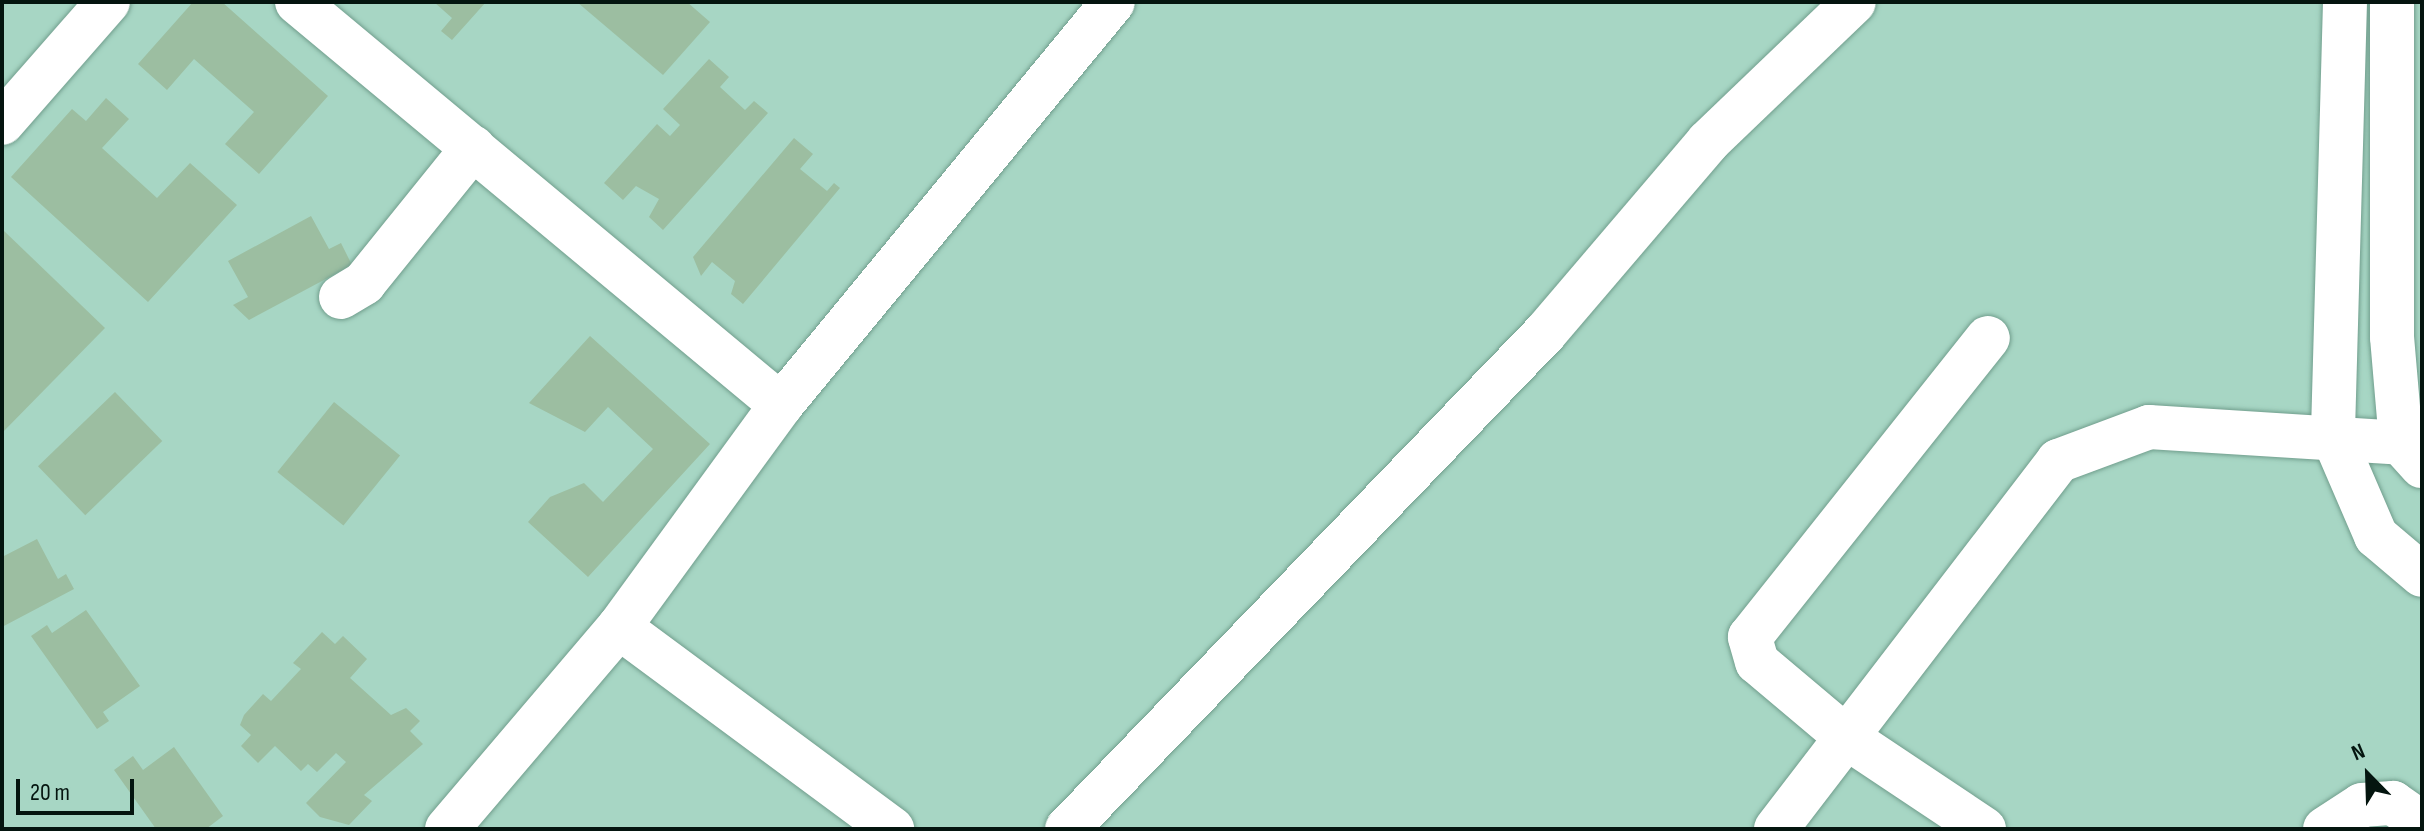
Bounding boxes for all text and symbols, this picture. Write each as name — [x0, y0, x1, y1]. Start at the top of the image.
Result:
north arrow — [2328, 735, 2408, 815]
text: N — [2348, 738, 2369, 767]
scale bar — [20, 763, 138, 813]
text: 20 m — [30, 778, 70, 807]

